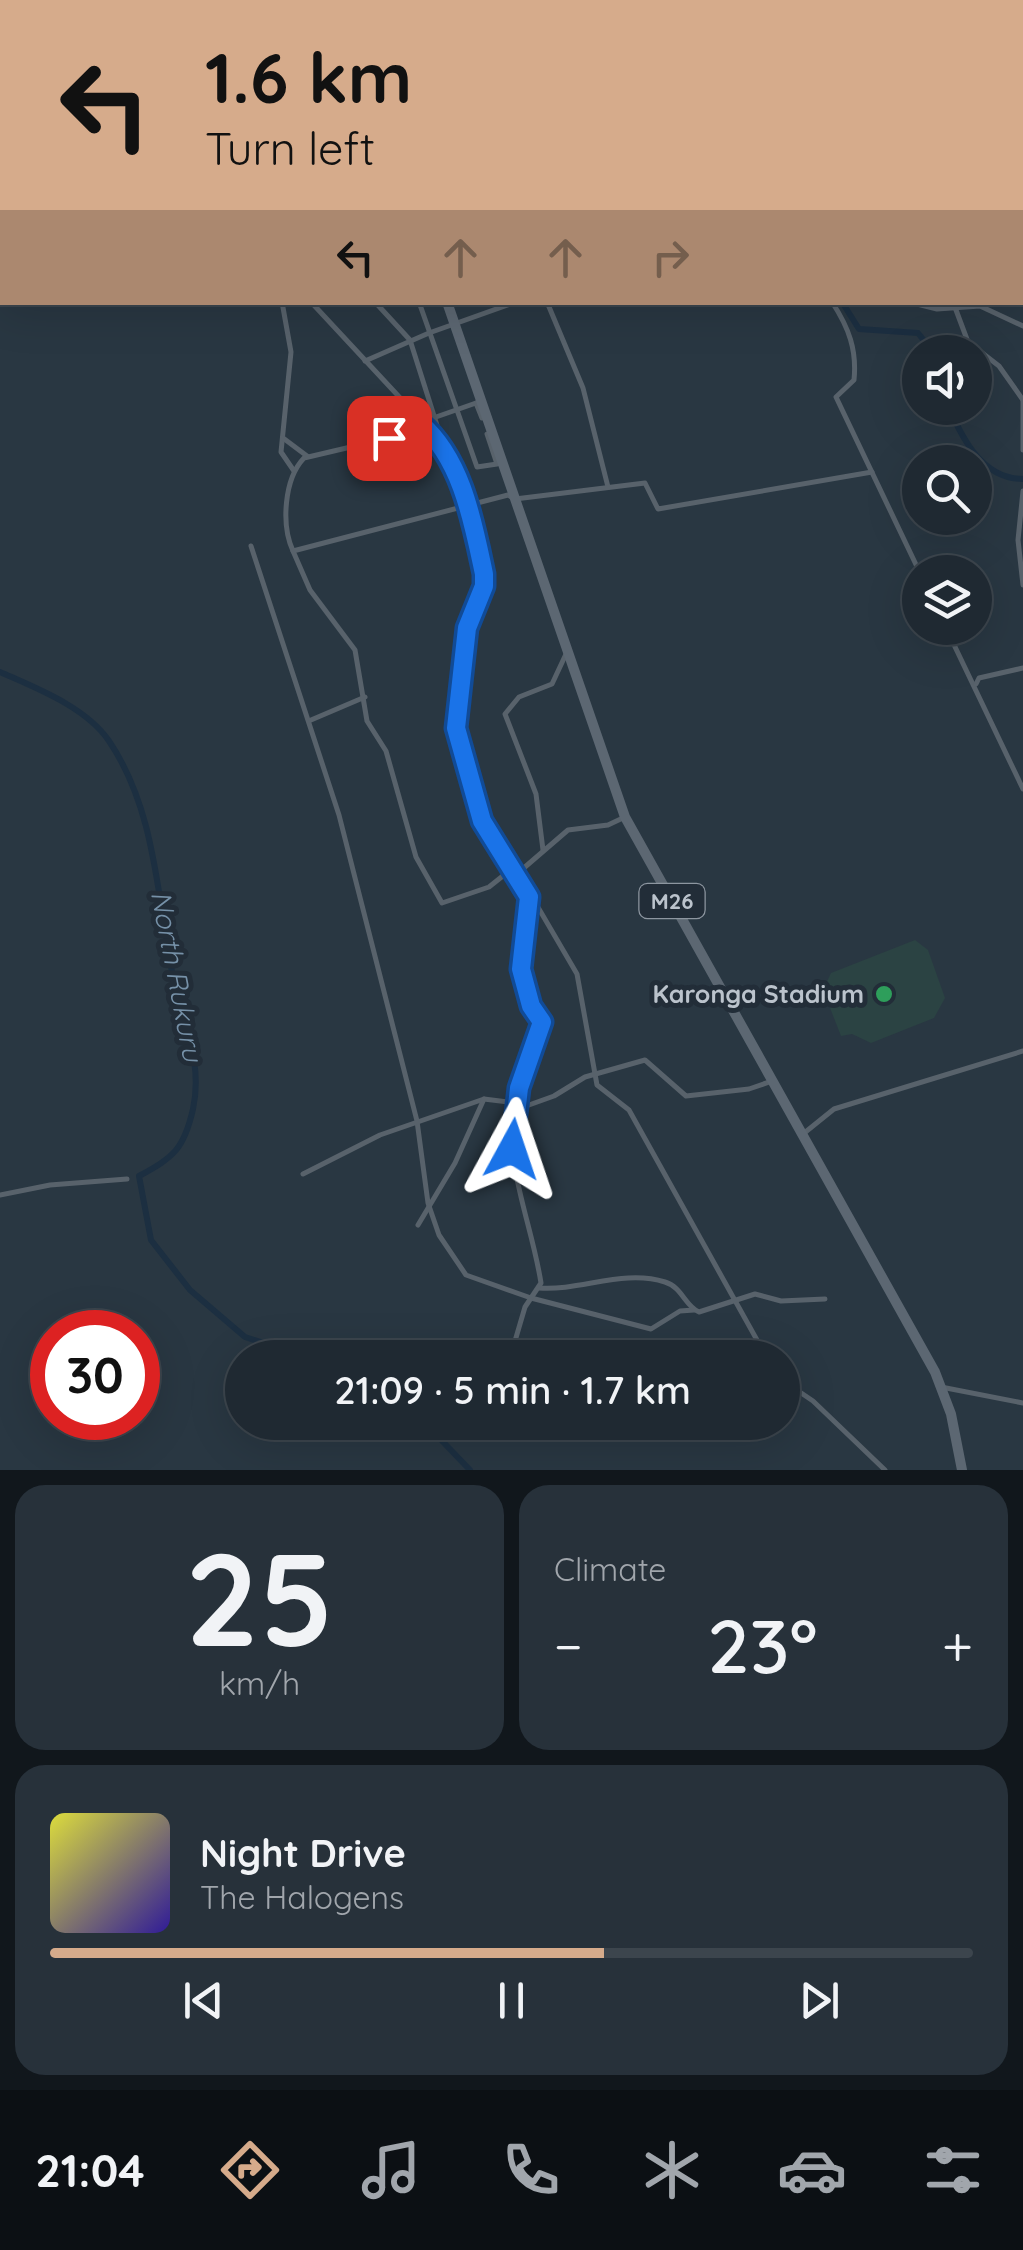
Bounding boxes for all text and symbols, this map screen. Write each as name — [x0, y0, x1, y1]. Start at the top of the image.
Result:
text: 1.6 km — [205, 33, 412, 121]
icon: left — [40, 40, 170, 170]
text: Turn left — [205, 120, 375, 176]
icon: left — [328, 230, 383, 285]
icon: ahead — [433, 230, 488, 285]
icon: ahead — [538, 230, 593, 285]
icon: right — [643, 230, 698, 285]
map controls — [902, 335, 992, 645]
button: sound — [902, 335, 992, 425]
pin — [347, 396, 432, 481]
icon: arrive — [362, 411, 417, 466]
button: search — [902, 445, 992, 535]
button: layers — [902, 555, 992, 645]
road number: M26 — [640, 884, 704, 918]
water label: North Rukuru — [144, 888, 212, 1066]
place label: Karonga Stadium — [652, 978, 864, 1009]
marker: Karonga Stadium — [873, 983, 895, 1005]
position arrow — [460, 1097, 564, 1201]
speed limit sign: 30 — [30, 1310, 160, 1440]
text: 21:09 · 5 min · 1.7 km — [334, 1366, 691, 1414]
text: 25 — [185, 1516, 334, 1679]
text: Climate — [554, 1549, 666, 1589]
text: 23° — [707, 1598, 817, 1692]
text: − — [554, 1611, 583, 1680]
text: + — [942, 1611, 973, 1680]
text: km/h — [219, 1663, 300, 1703]
text: Night Drive — [200, 1829, 406, 1877]
text: The Halogens — [200, 1877, 404, 1917]
icon: previous — [176, 1973, 231, 2028]
icon: pause — [484, 1973, 539, 2028]
icon: next — [792, 1973, 847, 2028]
icon: directions — [215, 2135, 285, 2205]
icon: music — [356, 2135, 426, 2205]
icon: phone — [496, 2135, 566, 2205]
icon: climate — [637, 2135, 707, 2205]
icon: car — [777, 2135, 847, 2205]
icon: filters — [918, 2135, 988, 2205]
text: 21:04 — [35, 2142, 145, 2198]

